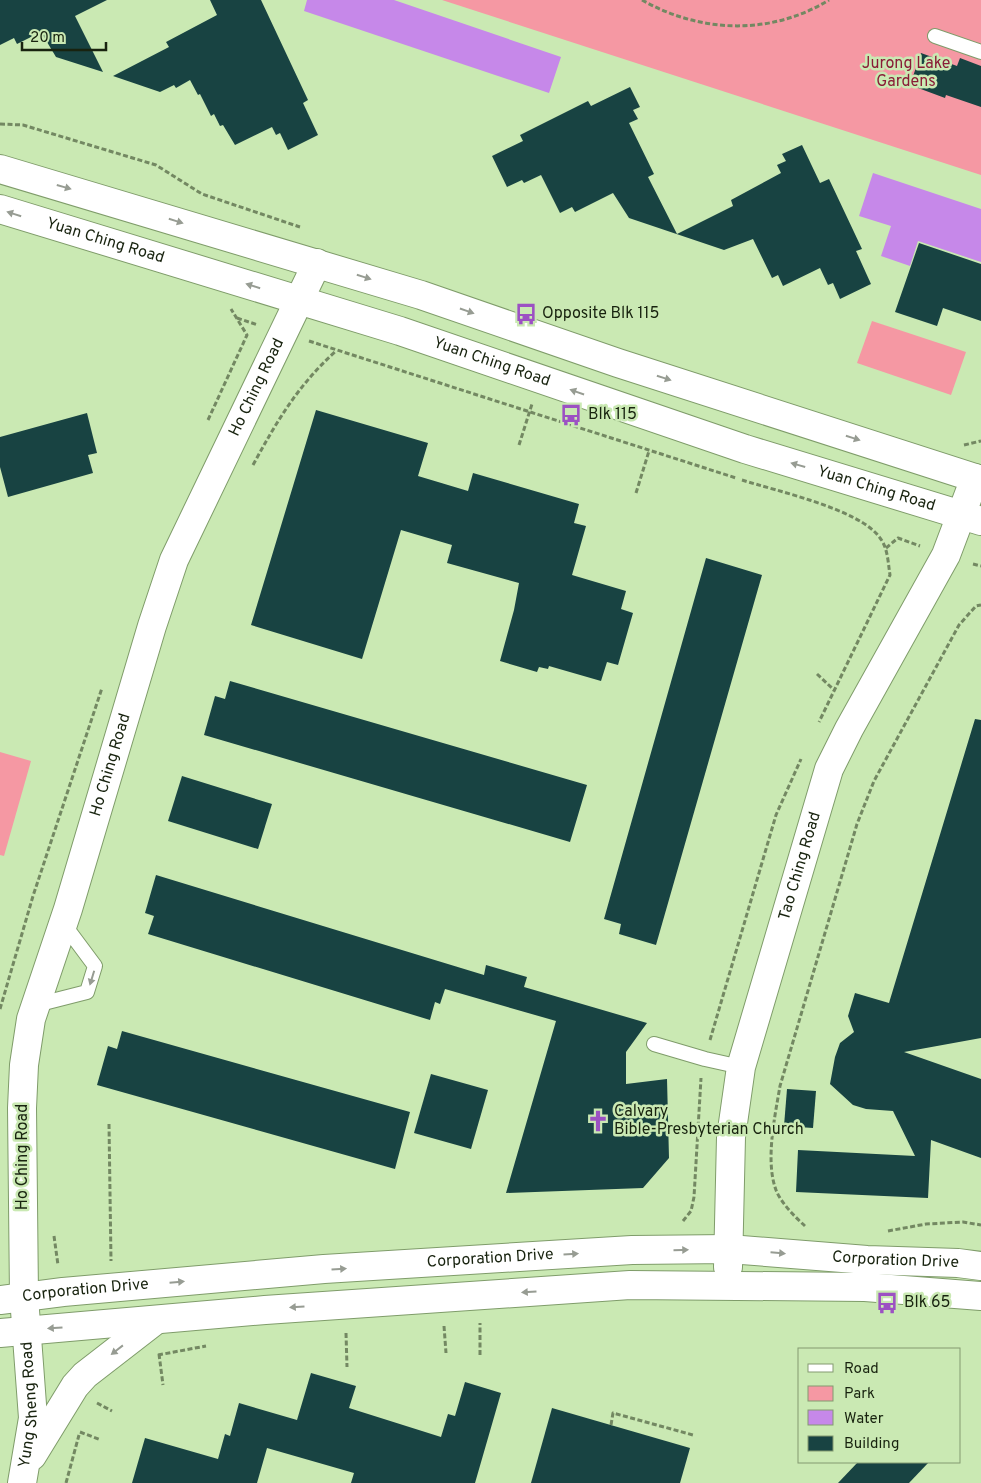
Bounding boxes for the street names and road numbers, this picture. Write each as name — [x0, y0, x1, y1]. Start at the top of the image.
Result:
street label: Yuan Ching Road — [44, 214, 167, 268]
street label: Yuan Ching Road — [431, 333, 553, 392]
street label: Ho Ching Road — [225, 335, 289, 440]
street label: Yuan Ching Road — [815, 462, 938, 516]
street label: Ho Ching Road — [86, 711, 135, 819]
street label: Tao Ching Road — [775, 810, 826, 923]
street label: Ho Ching Road — [13, 1104, 33, 1210]
street label: Corporation Drive — [426, 1245, 554, 1273]
street label: Corporation Drive — [831, 1247, 959, 1273]
street label: Corporation Drive — [21, 1274, 150, 1307]
street label: Yung Sheng Road — [15, 1341, 43, 1469]

